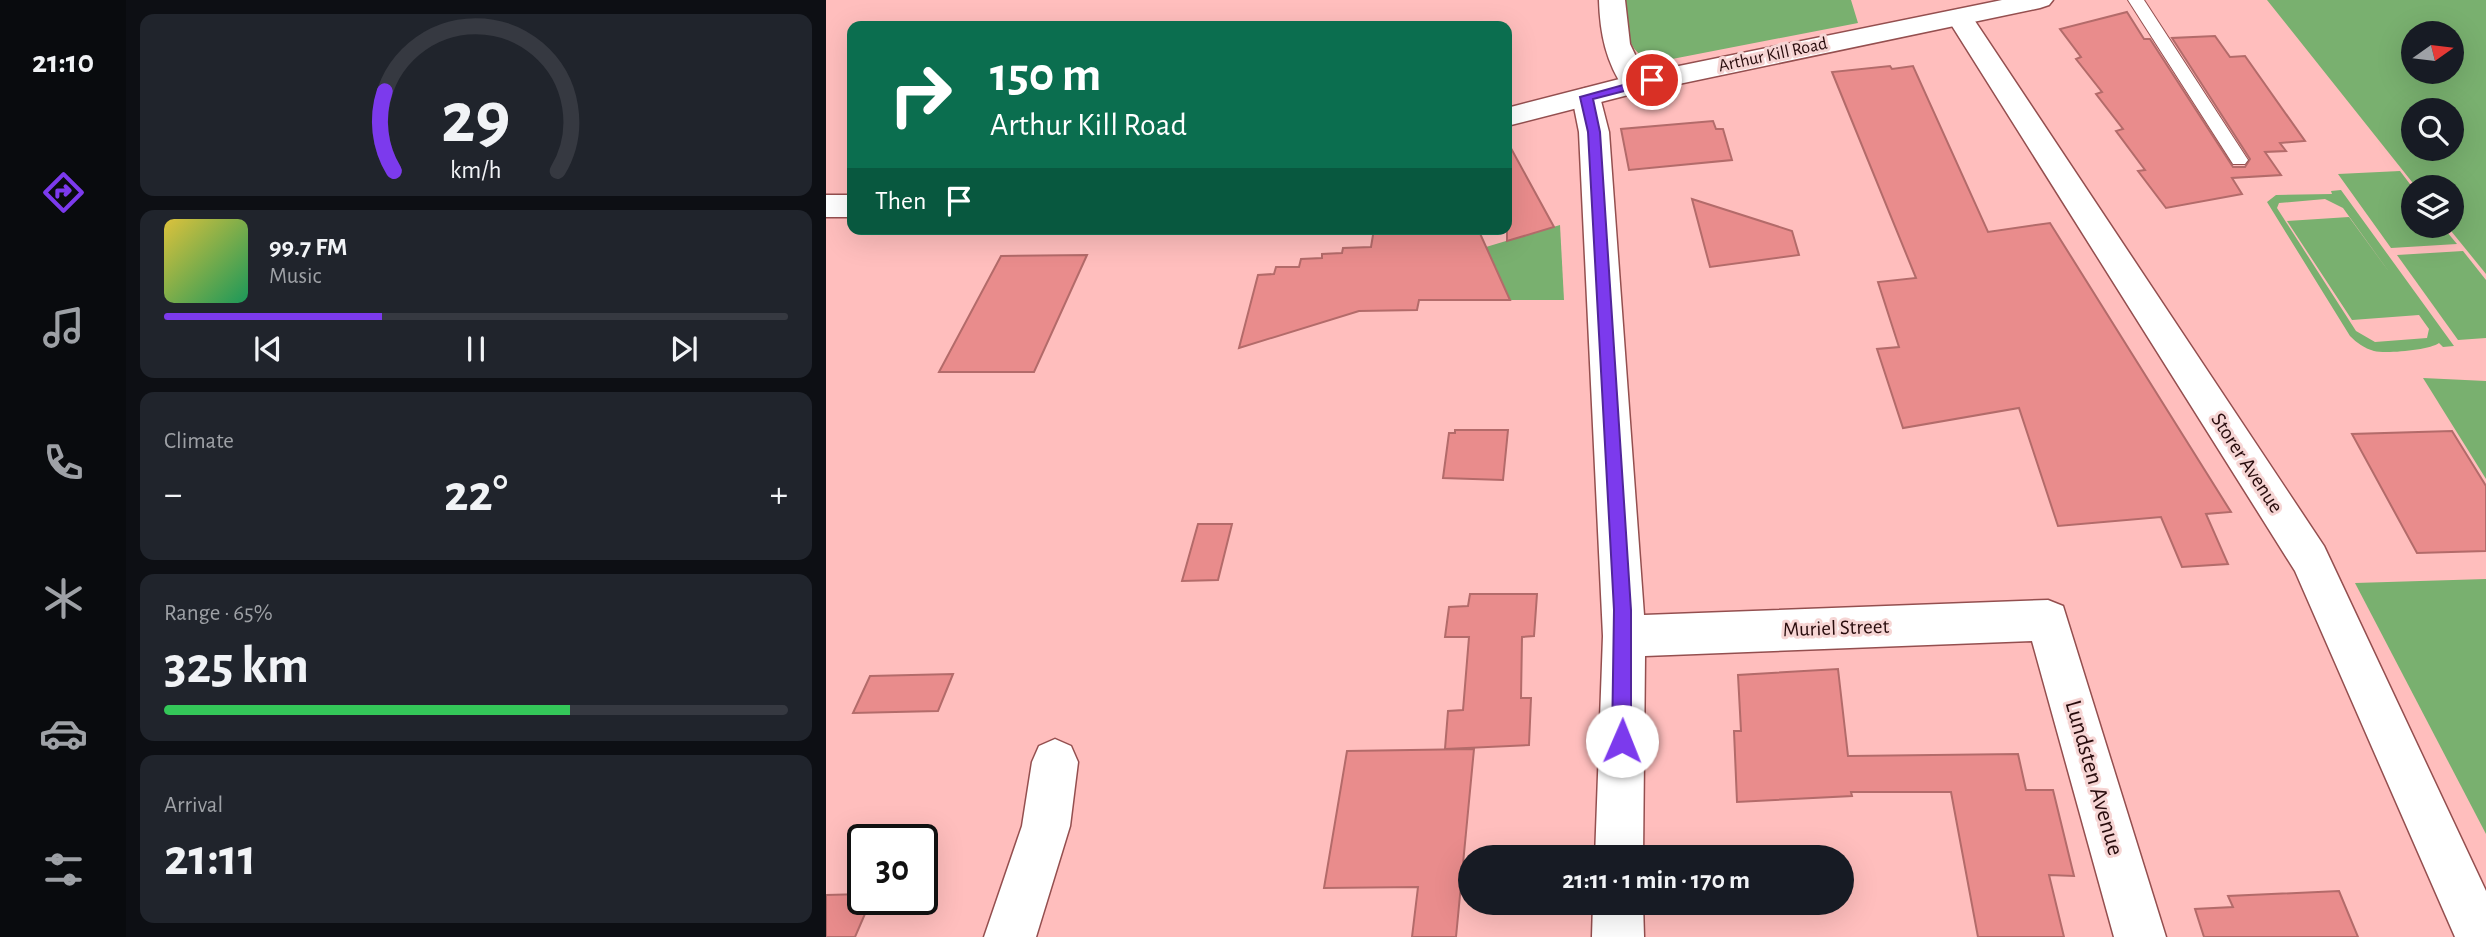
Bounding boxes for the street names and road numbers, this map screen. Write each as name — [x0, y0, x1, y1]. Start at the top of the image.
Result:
street label: Arthur Kill Road — [1717, 35, 1829, 75]
street label: Storer Avenue — [2207, 409, 2287, 517]
street label: Muriel Street — [1783, 616, 1890, 640]
street label: Lundsten Avenue — [2060, 698, 2128, 858]

